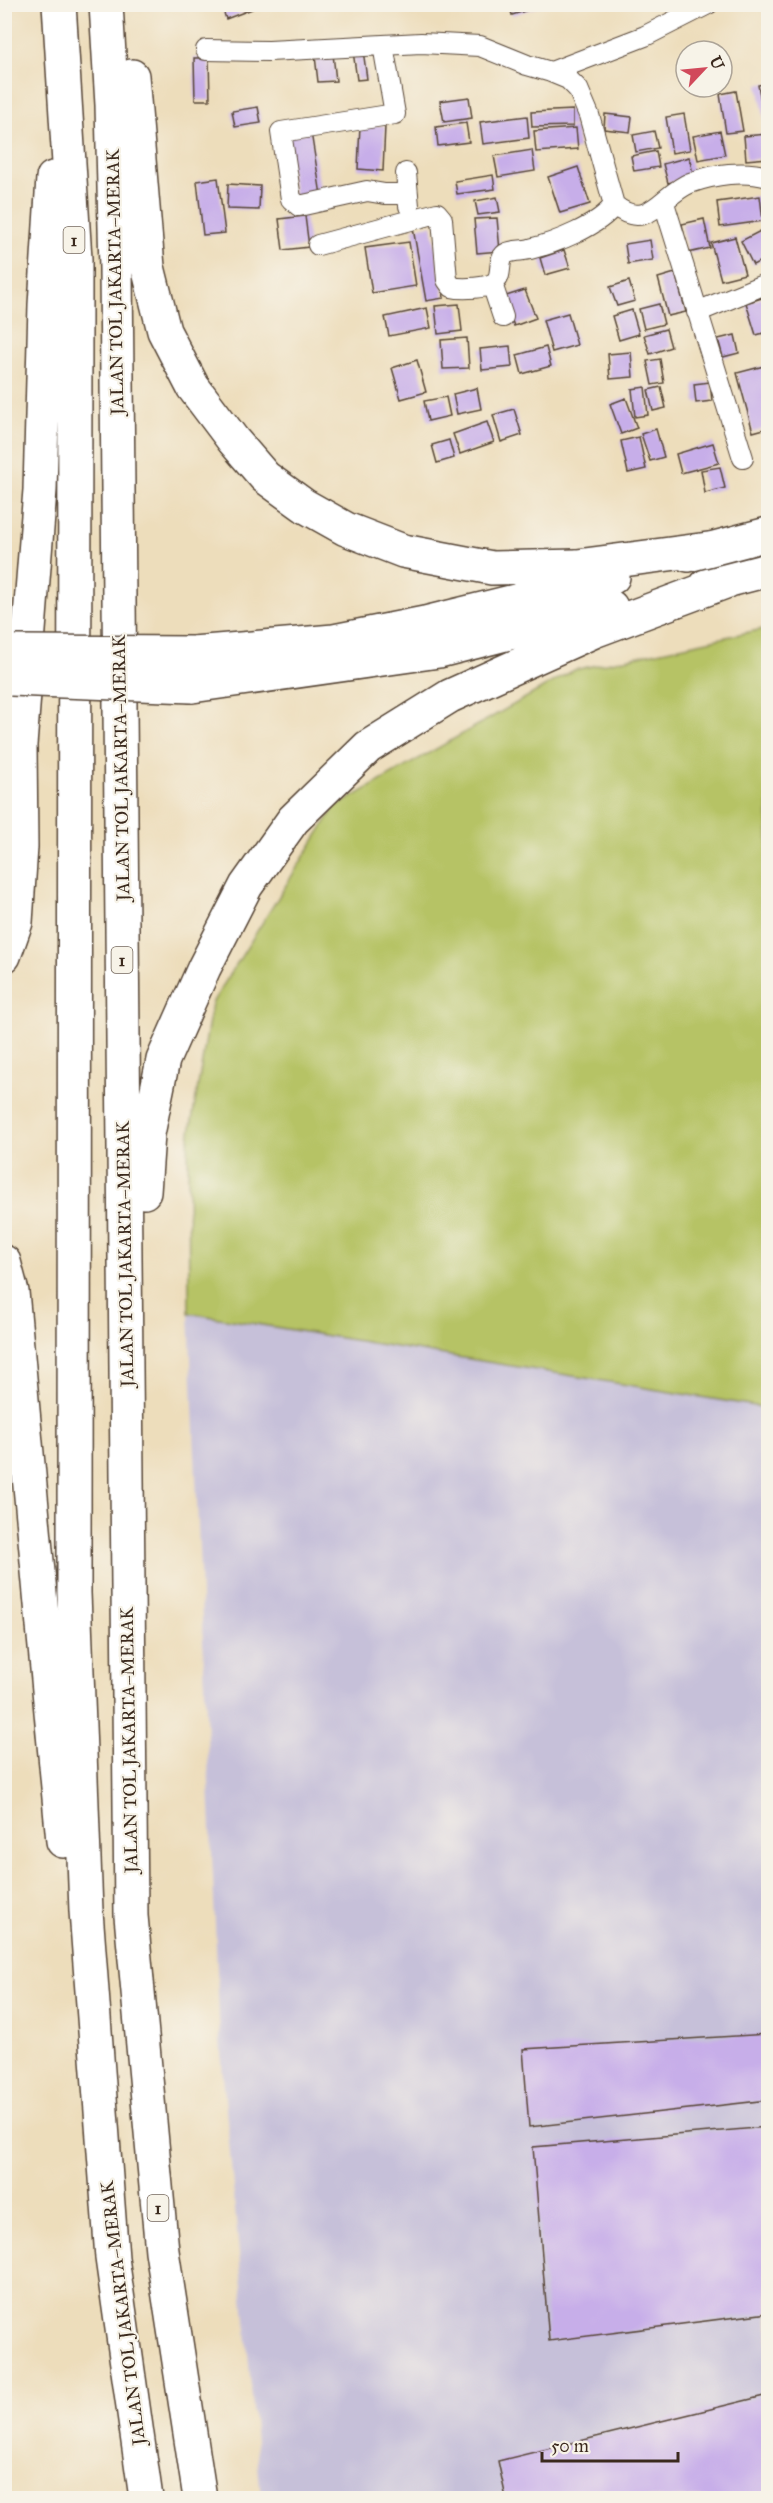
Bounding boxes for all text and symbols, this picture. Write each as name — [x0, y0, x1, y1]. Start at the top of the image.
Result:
north arrow — [674, 39, 734, 99]
text: U — [706, 53, 728, 73]
street label: JALAN TOL JAKARTA–MERAK — [102, 147, 129, 417]
road number: 1 — [64, 227, 84, 253]
street label: JALAN TOL JAKARTA–MERAK — [108, 633, 135, 903]
road number: 1 — [112, 947, 132, 973]
street label: JALAN TOL JAKARTA–MERAK — [112, 1119, 139, 1389]
street label: JALAN TOL JAKARTA–MERAK — [116, 1605, 143, 1875]
street label: JALAN TOL JAKARTA–MERAK — [96, 2178, 151, 2449]
road number: 1 — [148, 2195, 168, 2221]
scale bar — [542, 2425, 678, 2463]
text: 50 m — [551, 2435, 589, 2457]

